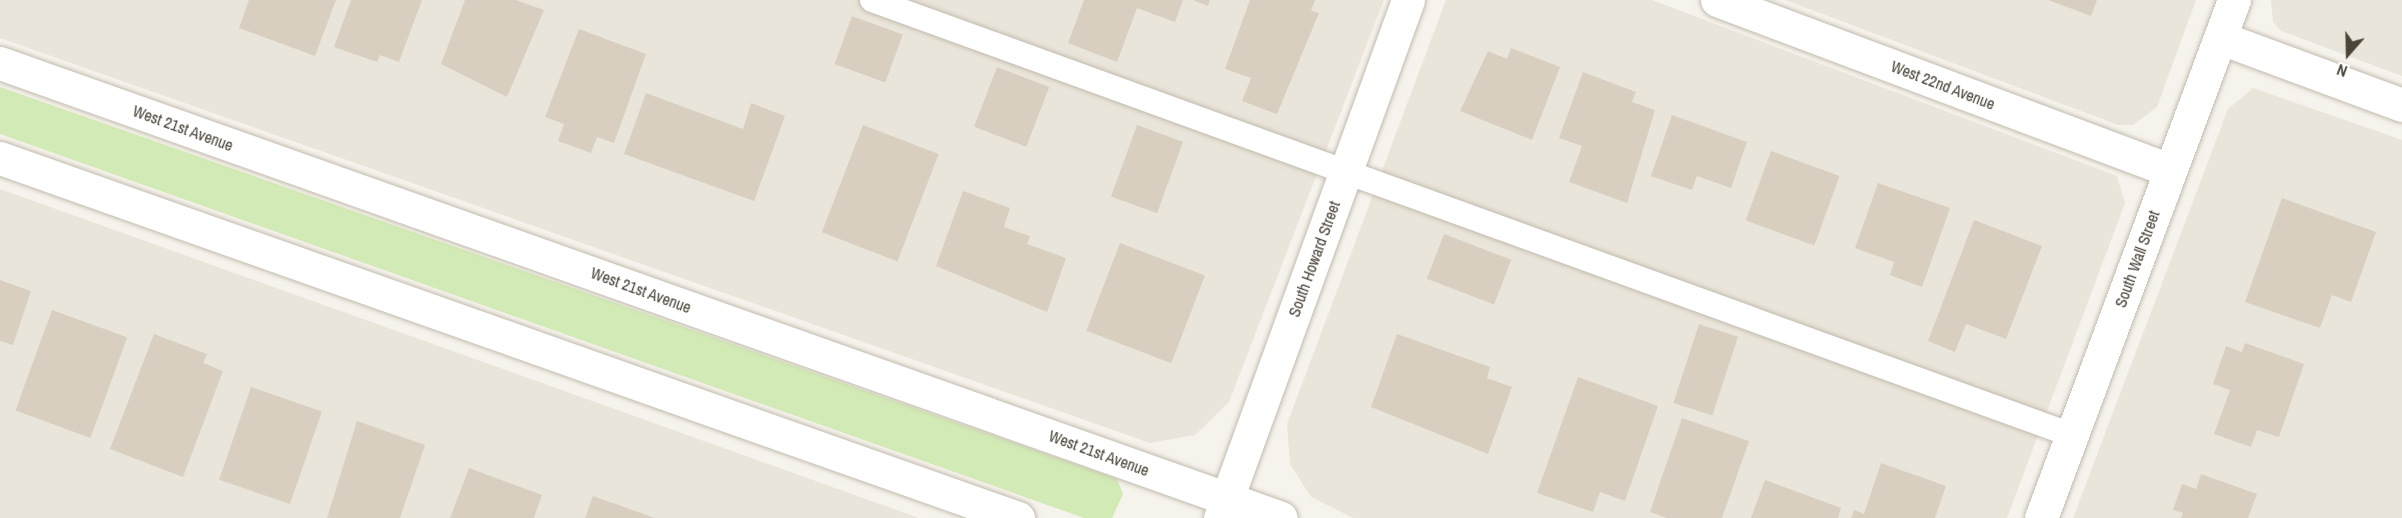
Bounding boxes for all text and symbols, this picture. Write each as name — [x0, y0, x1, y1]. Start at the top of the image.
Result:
north arrow — [2318, 24, 2378, 84]
street label: West 22nd Avenue — [1888, 56, 1998, 114]
text: N — [2334, 59, 2350, 83]
street label: West 21st Avenue — [130, 101, 236, 155]
street label: South Howard Street — [1284, 198, 1344, 320]
street label: South Wall Street — [2111, 208, 2163, 310]
street label: West 21st Avenue — [588, 263, 694, 317]
street label: West 21st Avenue — [1046, 426, 1152, 480]

